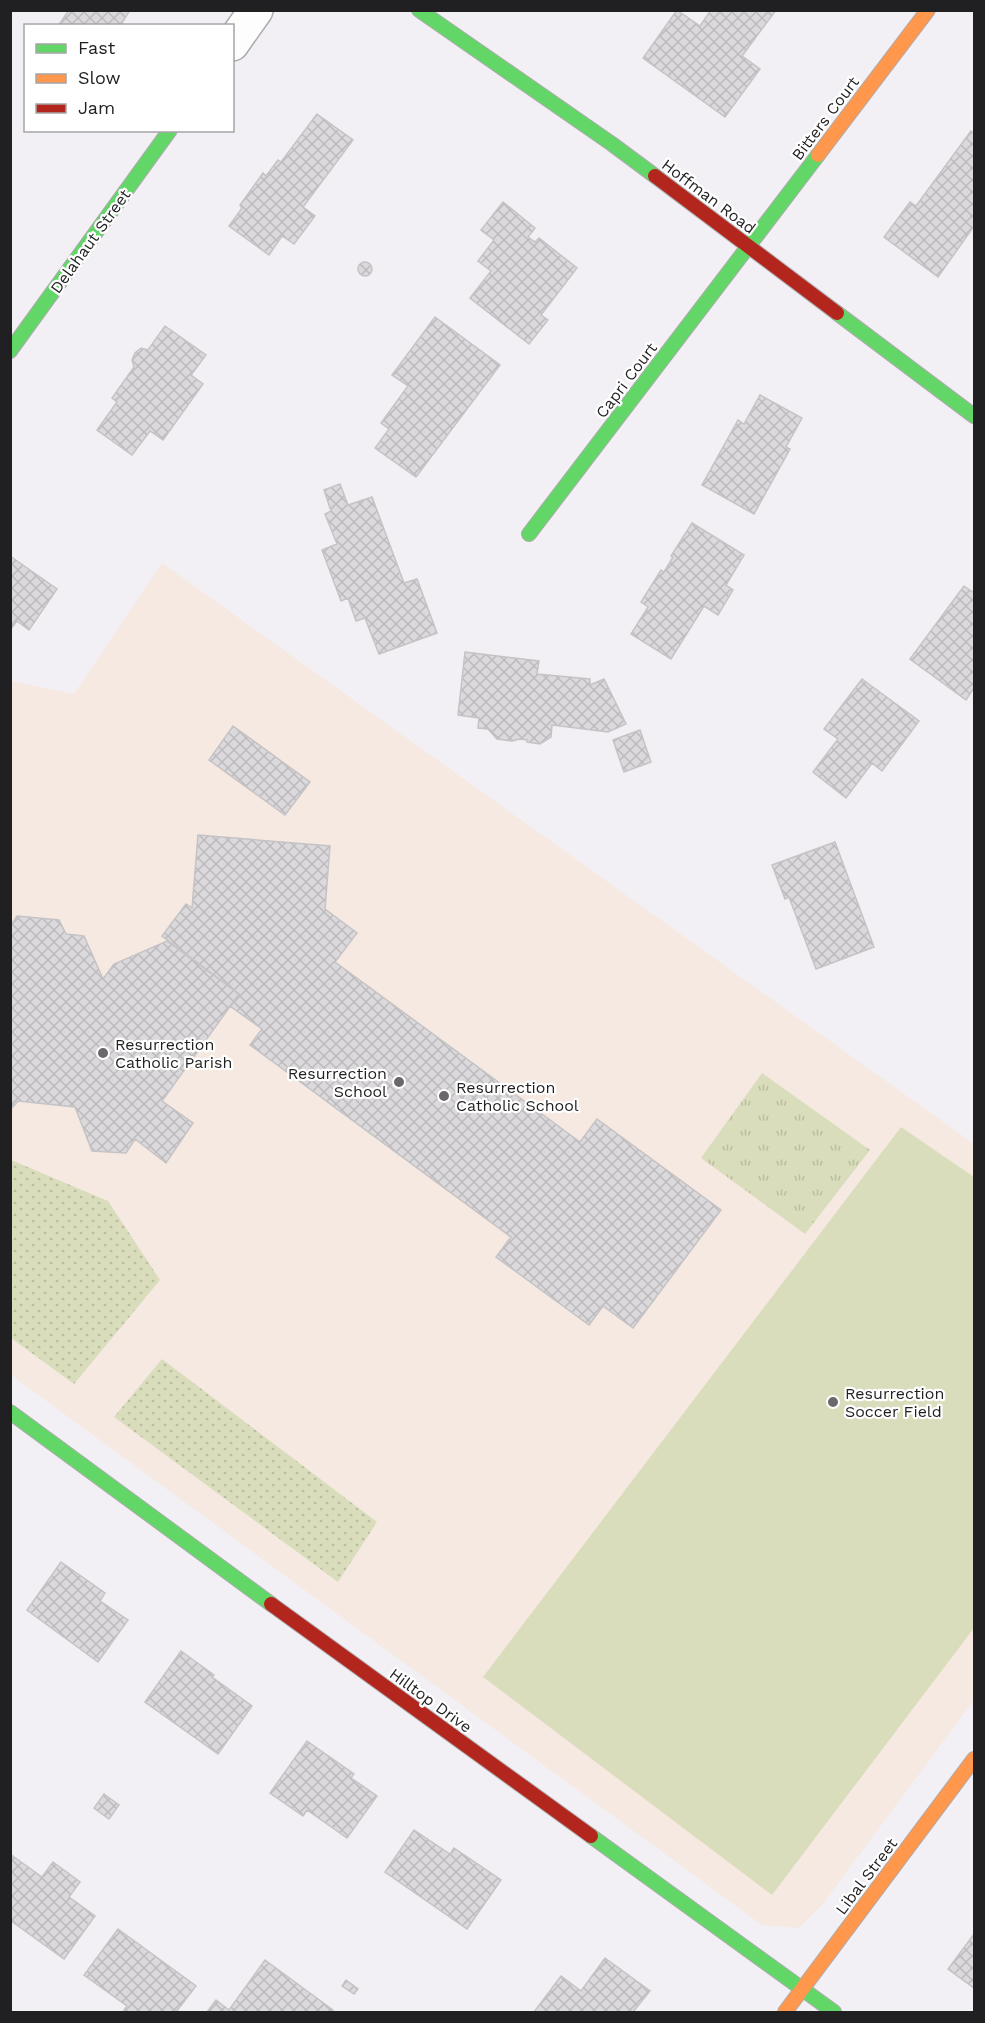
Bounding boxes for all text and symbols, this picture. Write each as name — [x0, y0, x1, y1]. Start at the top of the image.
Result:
legend — [24, 24, 234, 132]
text: Fast — [78, 37, 116, 58]
text: Slow — [78, 67, 121, 88]
street label: Bitters Court — [788, 73, 863, 164]
text: Jam — [78, 97, 115, 118]
street label: Hoffman Road — [658, 155, 759, 238]
street label: Delahaut Street — [46, 185, 135, 297]
street label: Capri Court — [592, 339, 661, 422]
place label: Resurrection Catholic Parish — [115, 1035, 232, 1072]
marker: Resurrection Catholic Parish — [96, 1046, 110, 1060]
place label: Resurrection School — [288, 1064, 387, 1101]
marker: Resurrection School — [392, 1075, 406, 1089]
place label: Resurrection Catholic School — [456, 1078, 579, 1115]
marker: Resurrection Catholic School — [437, 1089, 451, 1103]
place label: Resurrection Soccer Field — [845, 1384, 944, 1421]
marker: Resurrection Soccer Field — [826, 1395, 840, 1409]
street label: Hilltop Drive — [386, 1664, 476, 1737]
street label: Libal Street — [831, 1834, 902, 1918]

